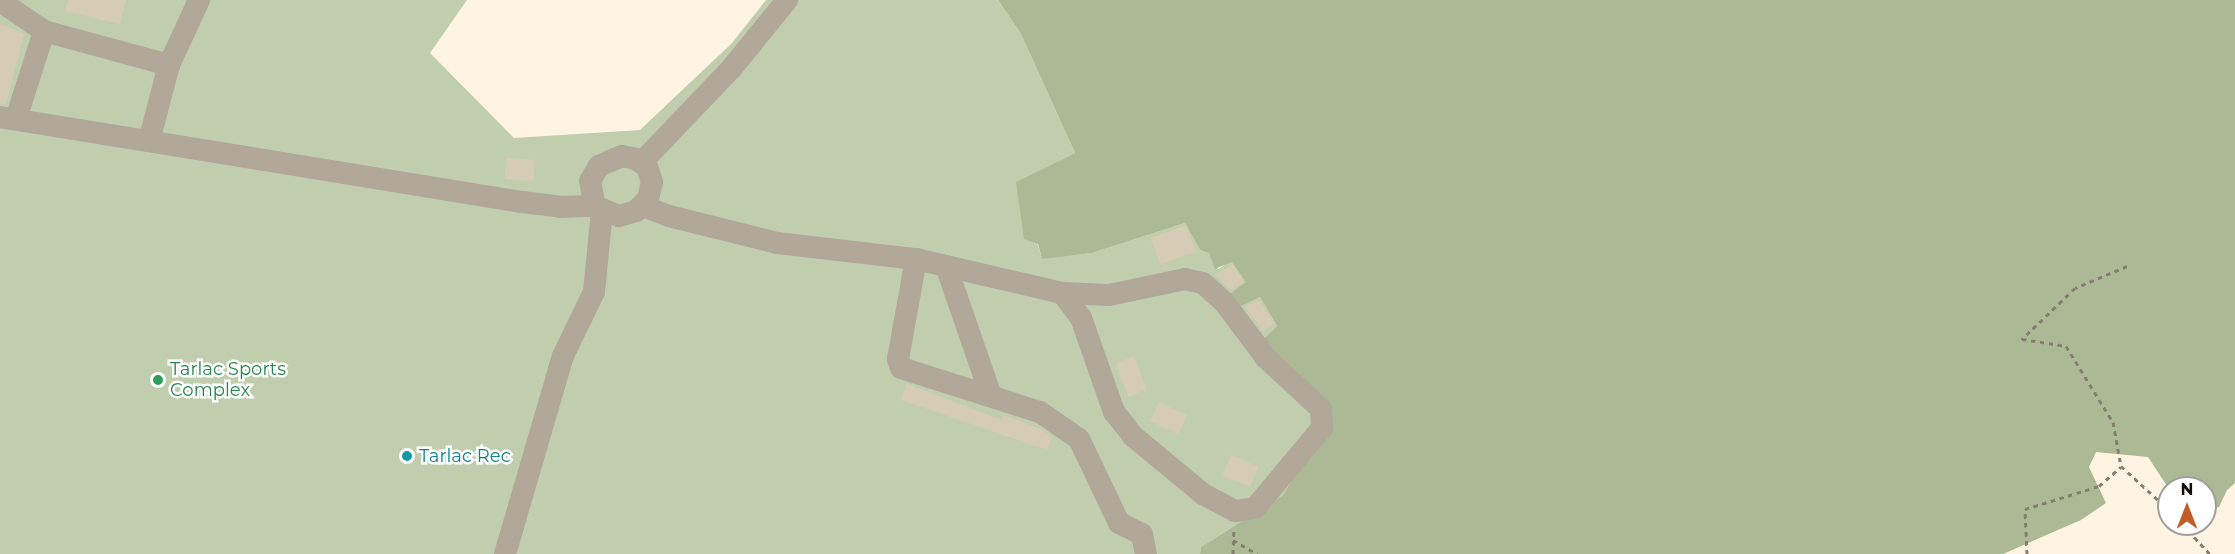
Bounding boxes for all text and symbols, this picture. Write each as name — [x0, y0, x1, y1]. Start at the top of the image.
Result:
place label: Tarlac Sports Complex — [170, 359, 286, 401]
marker: Tarlac Sports Complex — [151, 373, 165, 387]
place label: Tarlac Rec — [419, 445, 511, 467]
marker: Tarlac Rec — [400, 449, 414, 463]
north arrow — [2157, 476, 2217, 536]
text: N — [2181, 480, 2193, 499]

